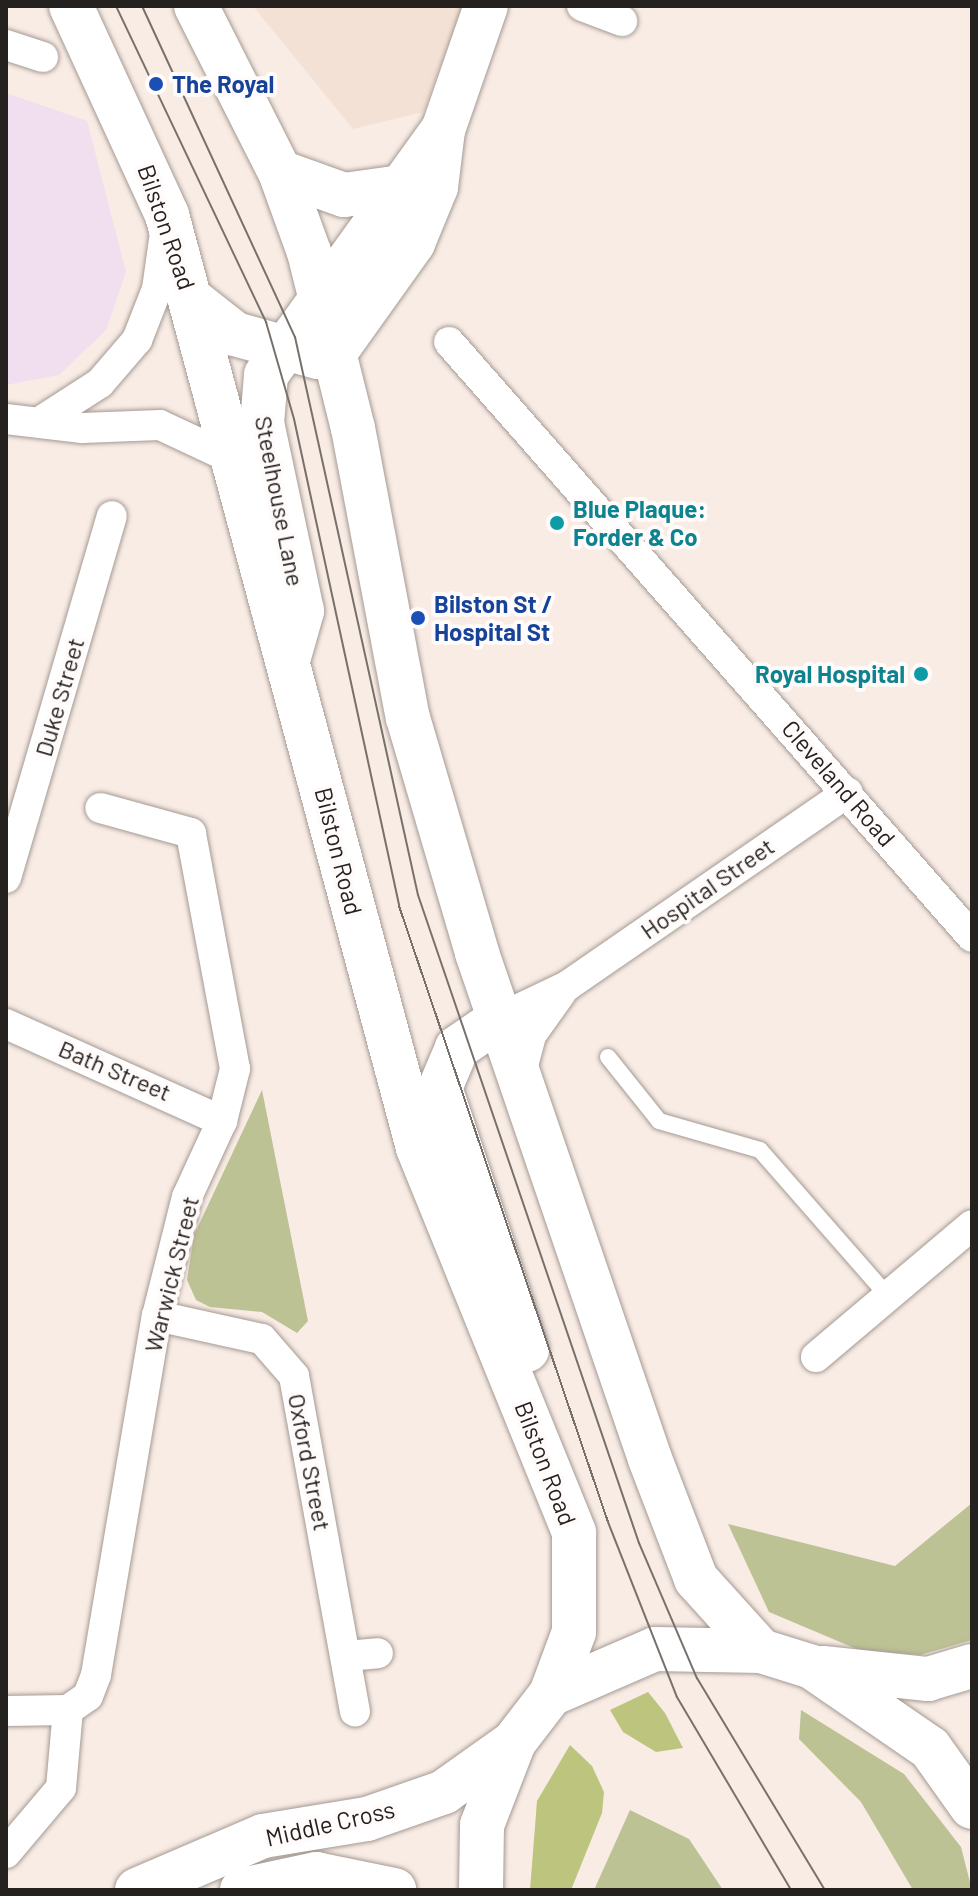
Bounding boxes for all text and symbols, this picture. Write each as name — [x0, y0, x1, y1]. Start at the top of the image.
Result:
place label: The Royal — [172, 70, 274, 98]
marker: The Royal — [147, 75, 165, 93]
street label: Bilston Road — [132, 161, 202, 293]
street label: Steelhouse Lane — [249, 413, 311, 589]
place label: Blue Plaque: Forder & Co — [573, 495, 706, 551]
marker: Blue Plaque: Forder & Co — [548, 514, 566, 532]
place label: Bilston St / Hospital St — [434, 590, 553, 646]
marker: Bilston St / Hospital St — [409, 609, 427, 627]
street label: Duke Street — [28, 634, 90, 760]
place label: Royal Hospital — [755, 660, 905, 688]
marker: Royal Hospital — [912, 665, 930, 683]
street label: Cleveland Road — [776, 714, 902, 852]
street label: Bilston Road — [309, 784, 369, 918]
street label: Hospital Street — [635, 831, 779, 945]
street label: Bath Street — [55, 1033, 175, 1107]
street label: Warwick Street — [138, 1193, 204, 1355]
street label: Oxford Street — [283, 1391, 337, 1533]
street label: Bilston Road — [509, 1397, 583, 1529]
street label: Middle Cross — [263, 1794, 397, 1852]

